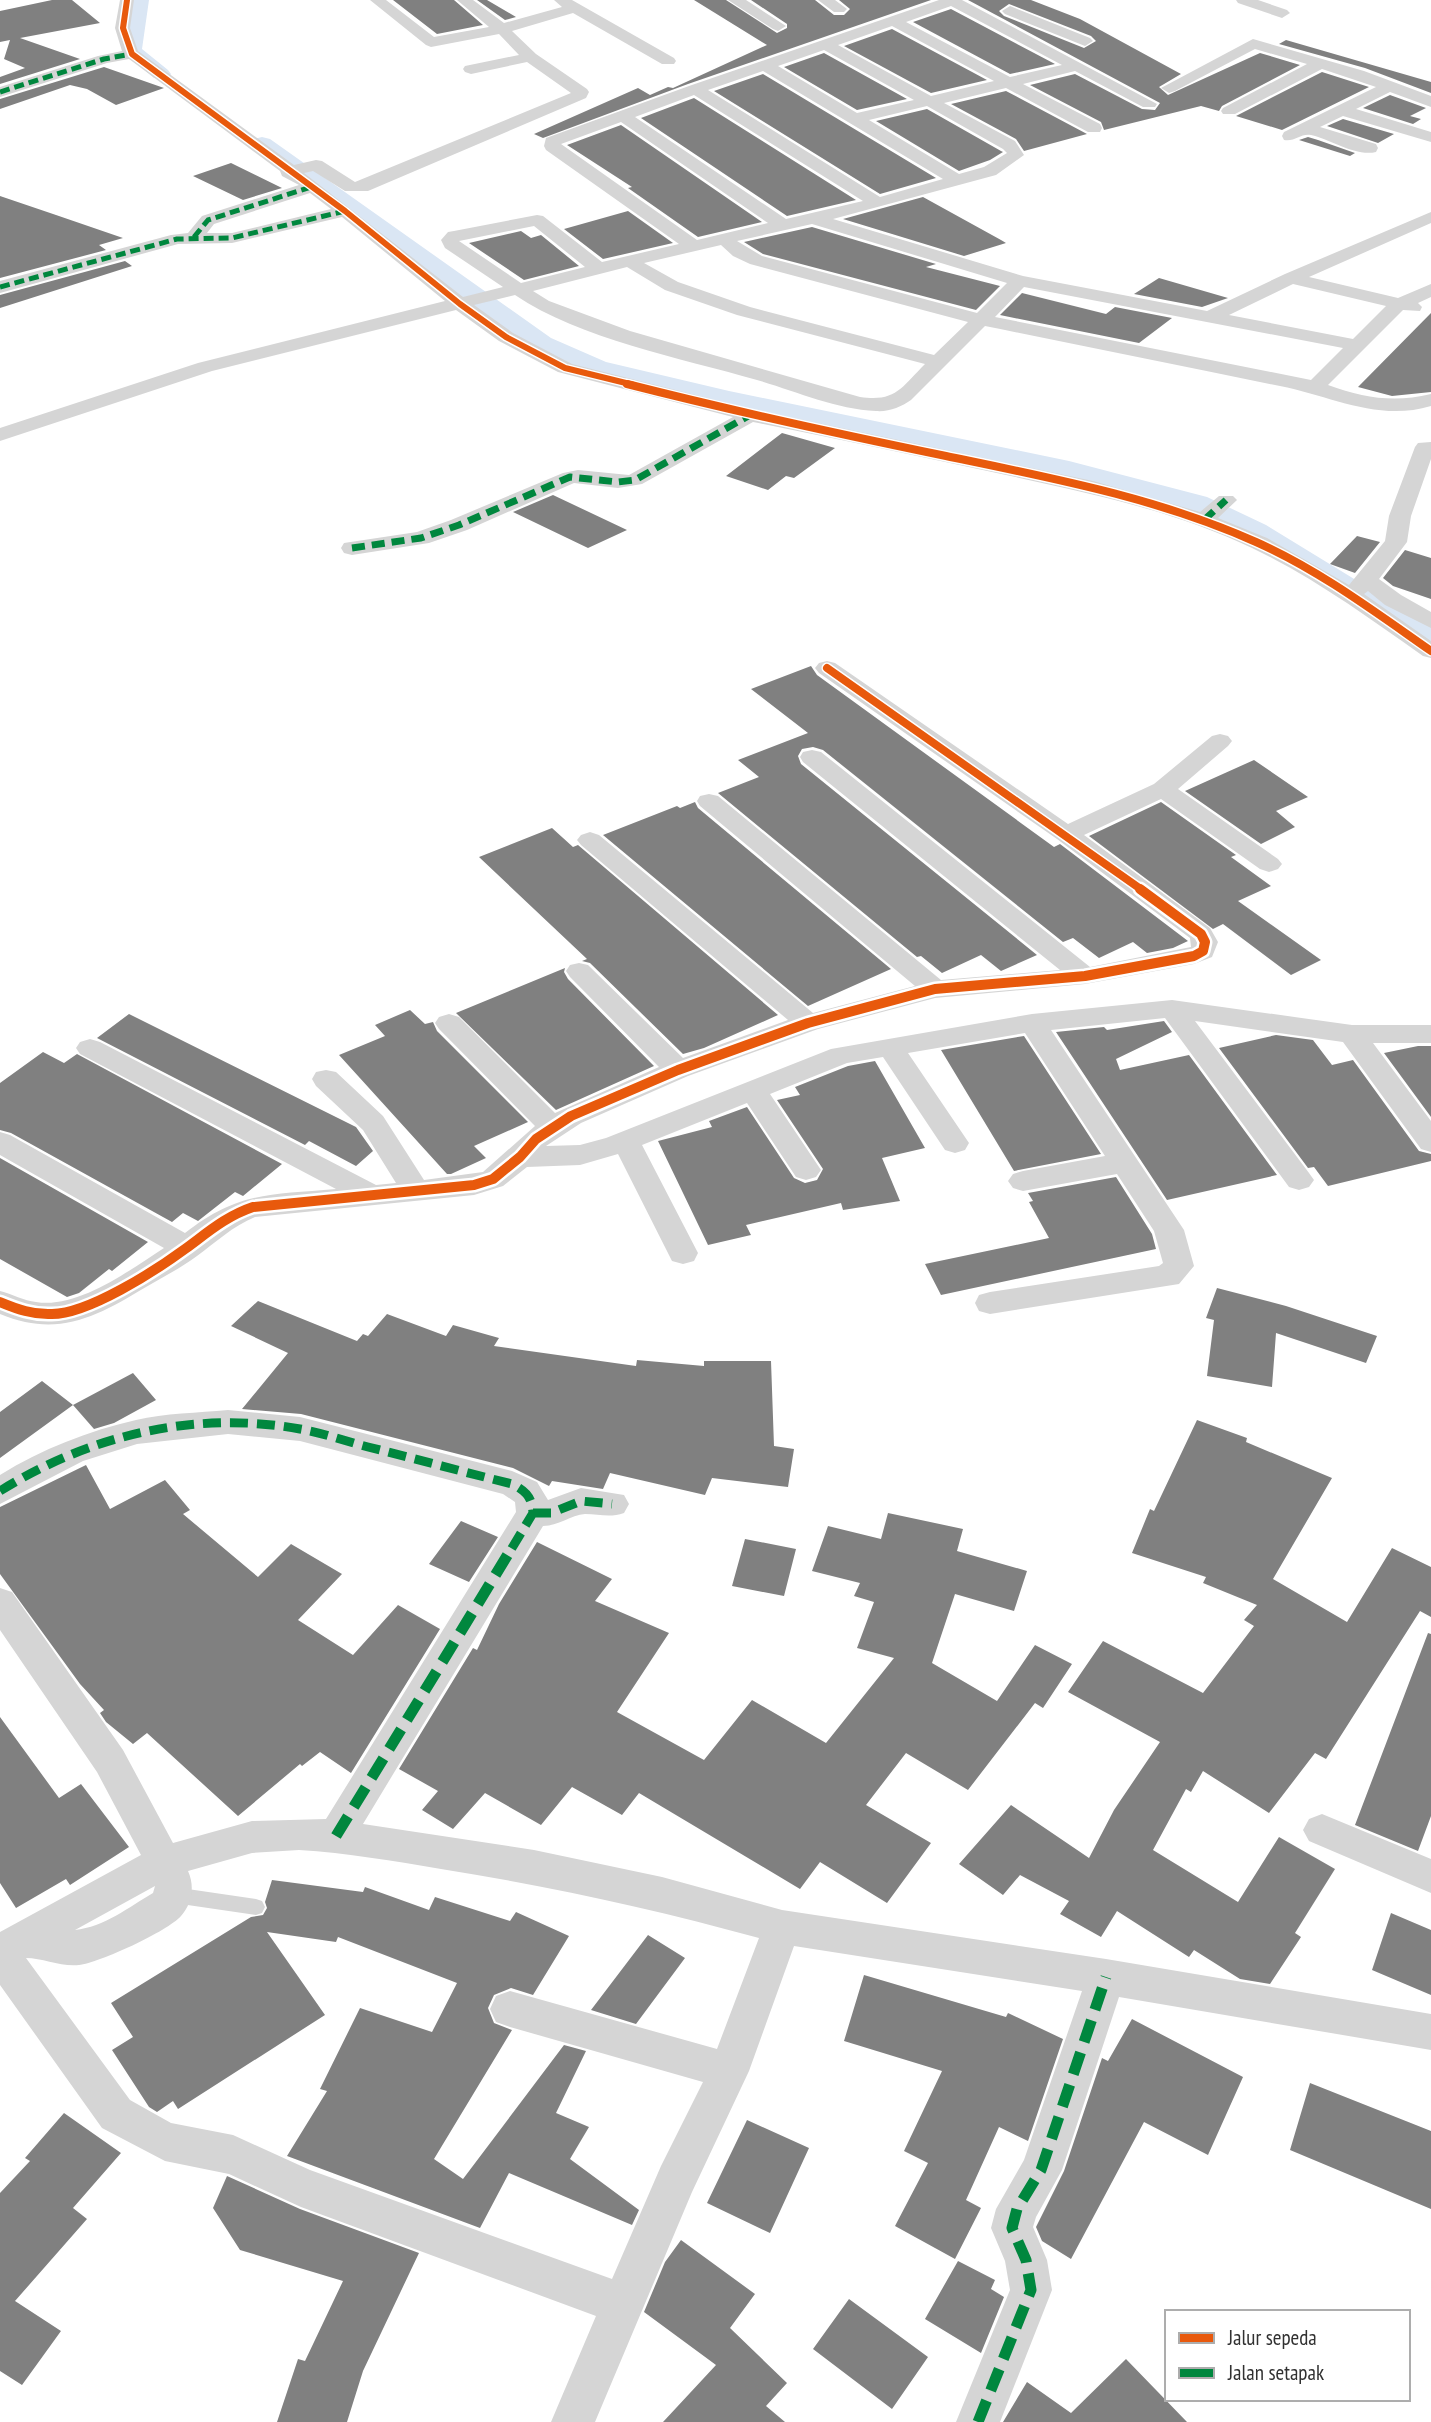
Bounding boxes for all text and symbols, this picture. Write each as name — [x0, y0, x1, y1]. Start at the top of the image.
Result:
legend — [1165, 2310, 1410, 2401]
text: Jalur sepeda — [1227, 2324, 1317, 2351]
text: Jalan setapak — [1227, 2359, 1324, 2386]

